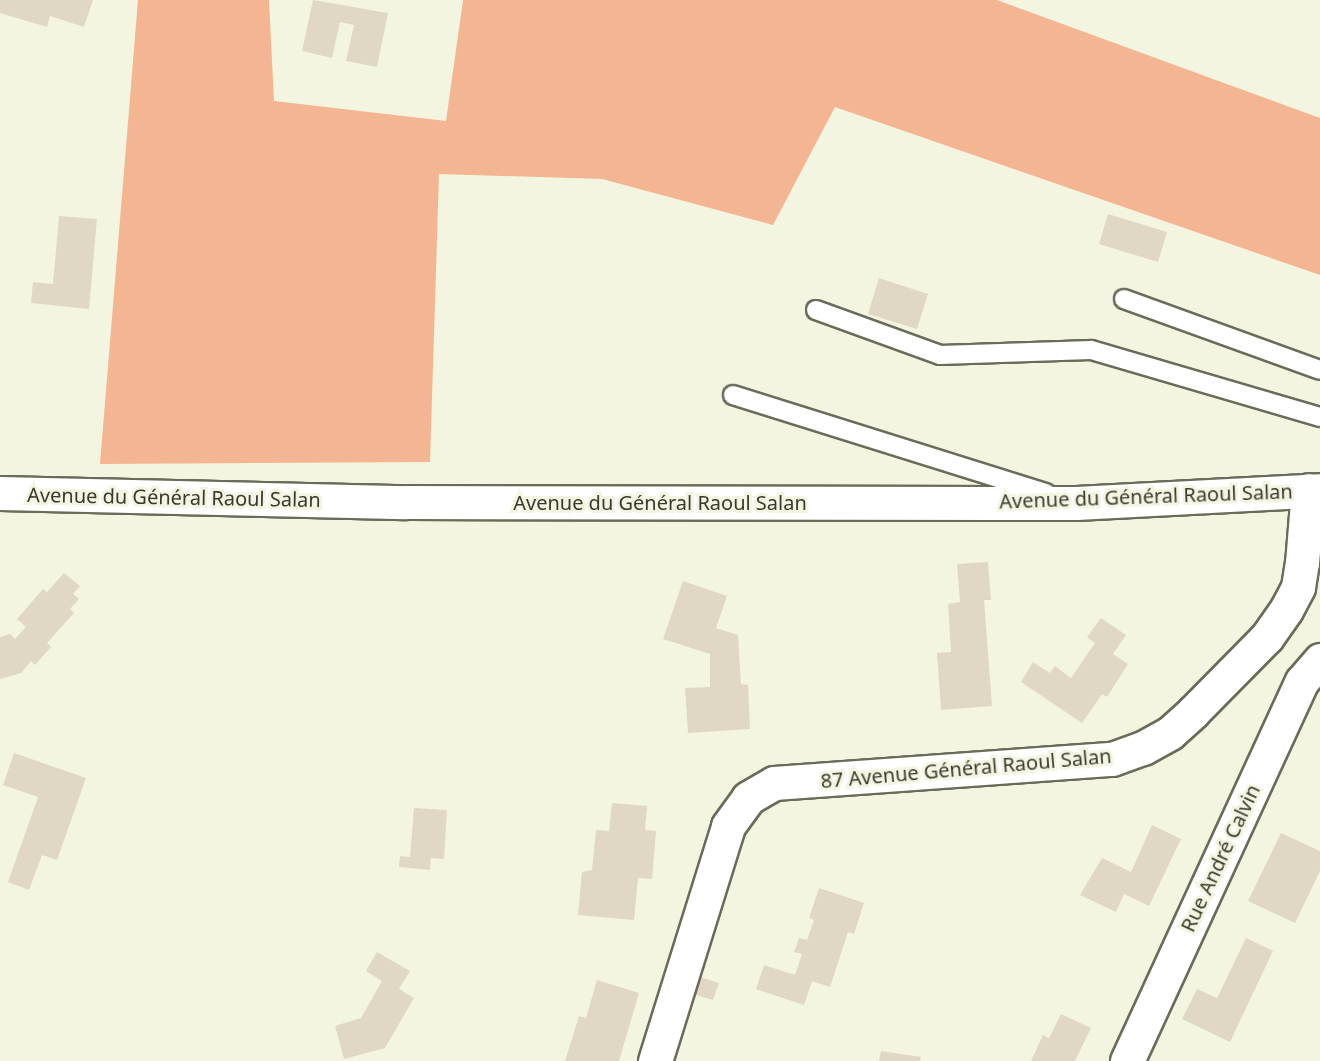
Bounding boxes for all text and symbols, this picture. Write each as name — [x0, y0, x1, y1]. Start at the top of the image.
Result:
street label: Avenue du Général Raoul Salan — [999, 479, 1293, 513]
street label: Avenue du Général Raoul Salan — [27, 482, 321, 512]
street label: Avenue du Général Raoul Salan — [513, 490, 807, 514]
street label: 87 Avenue Général Raoul Salan — [820, 743, 1112, 793]
street label: Rue André Calvin — [1175, 781, 1265, 935]

